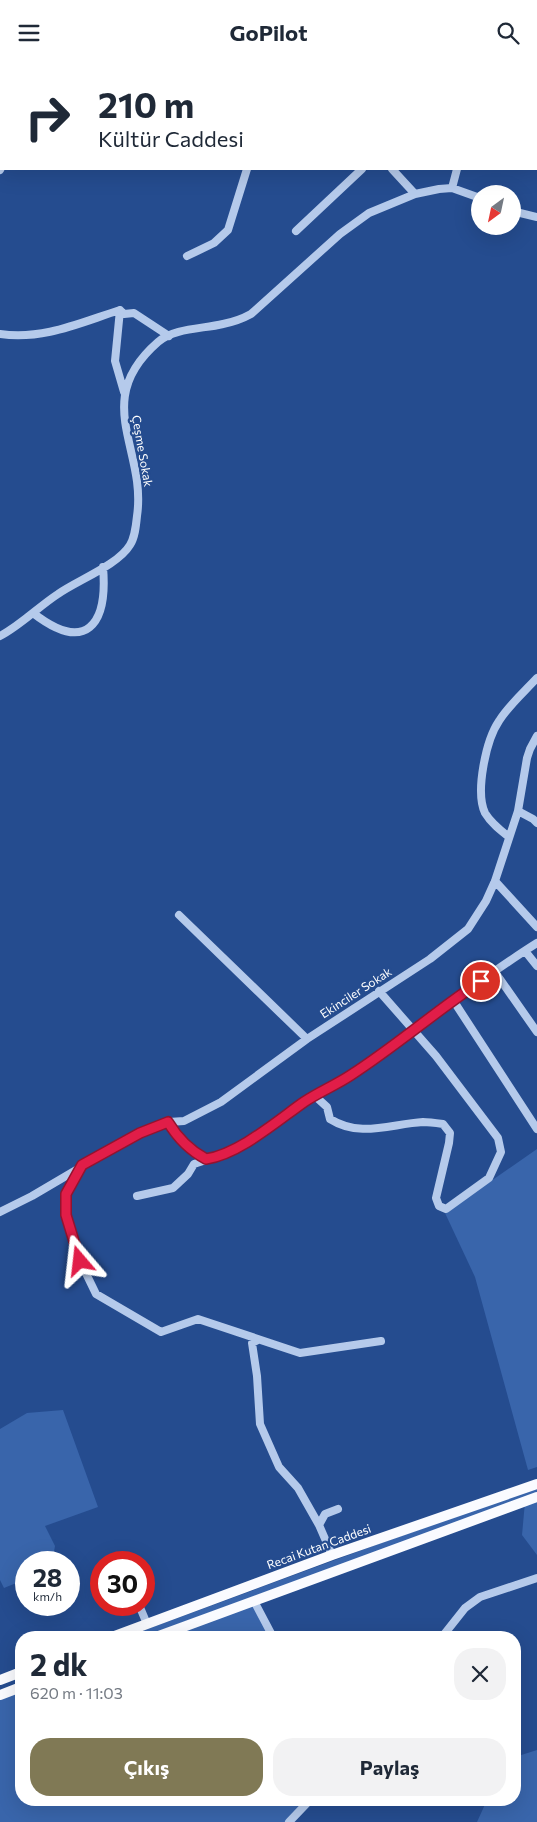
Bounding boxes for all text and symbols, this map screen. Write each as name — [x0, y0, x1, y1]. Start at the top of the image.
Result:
icon: menu — [15, 19, 43, 47]
text: GoPilot — [230, 19, 307, 46]
icon: search — [494, 19, 522, 47]
text: 210 m — [98, 82, 194, 125]
icon: right — [15, 85, 80, 150]
text: Kültür Caddesi — [98, 125, 244, 152]
north arrow — [471, 185, 521, 235]
map controls — [471, 185, 521, 235]
street label: Çeşme Sokak — [130, 414, 156, 488]
pin — [460, 960, 502, 1002]
street label: Ekinciler Sokak — [317, 964, 394, 1021]
icon: arrive — [467, 967, 495, 995]
position arrow — [53, 1234, 105, 1286]
street label: Recai Kutan Caddesi — [265, 1521, 373, 1571]
speed limit sign: 30 — [90, 1551, 155, 1616]
text: 28 — [33, 1562, 62, 1592]
text: km/h — [33, 1589, 62, 1603]
text: 2 dk — [30, 1645, 88, 1682]
button: close — [454, 1648, 506, 1700]
text: 620 m · 11:03 — [30, 1683, 123, 1702]
button: Çıkış — [30, 1738, 263, 1796]
button: Paylaş — [273, 1738, 506, 1796]

